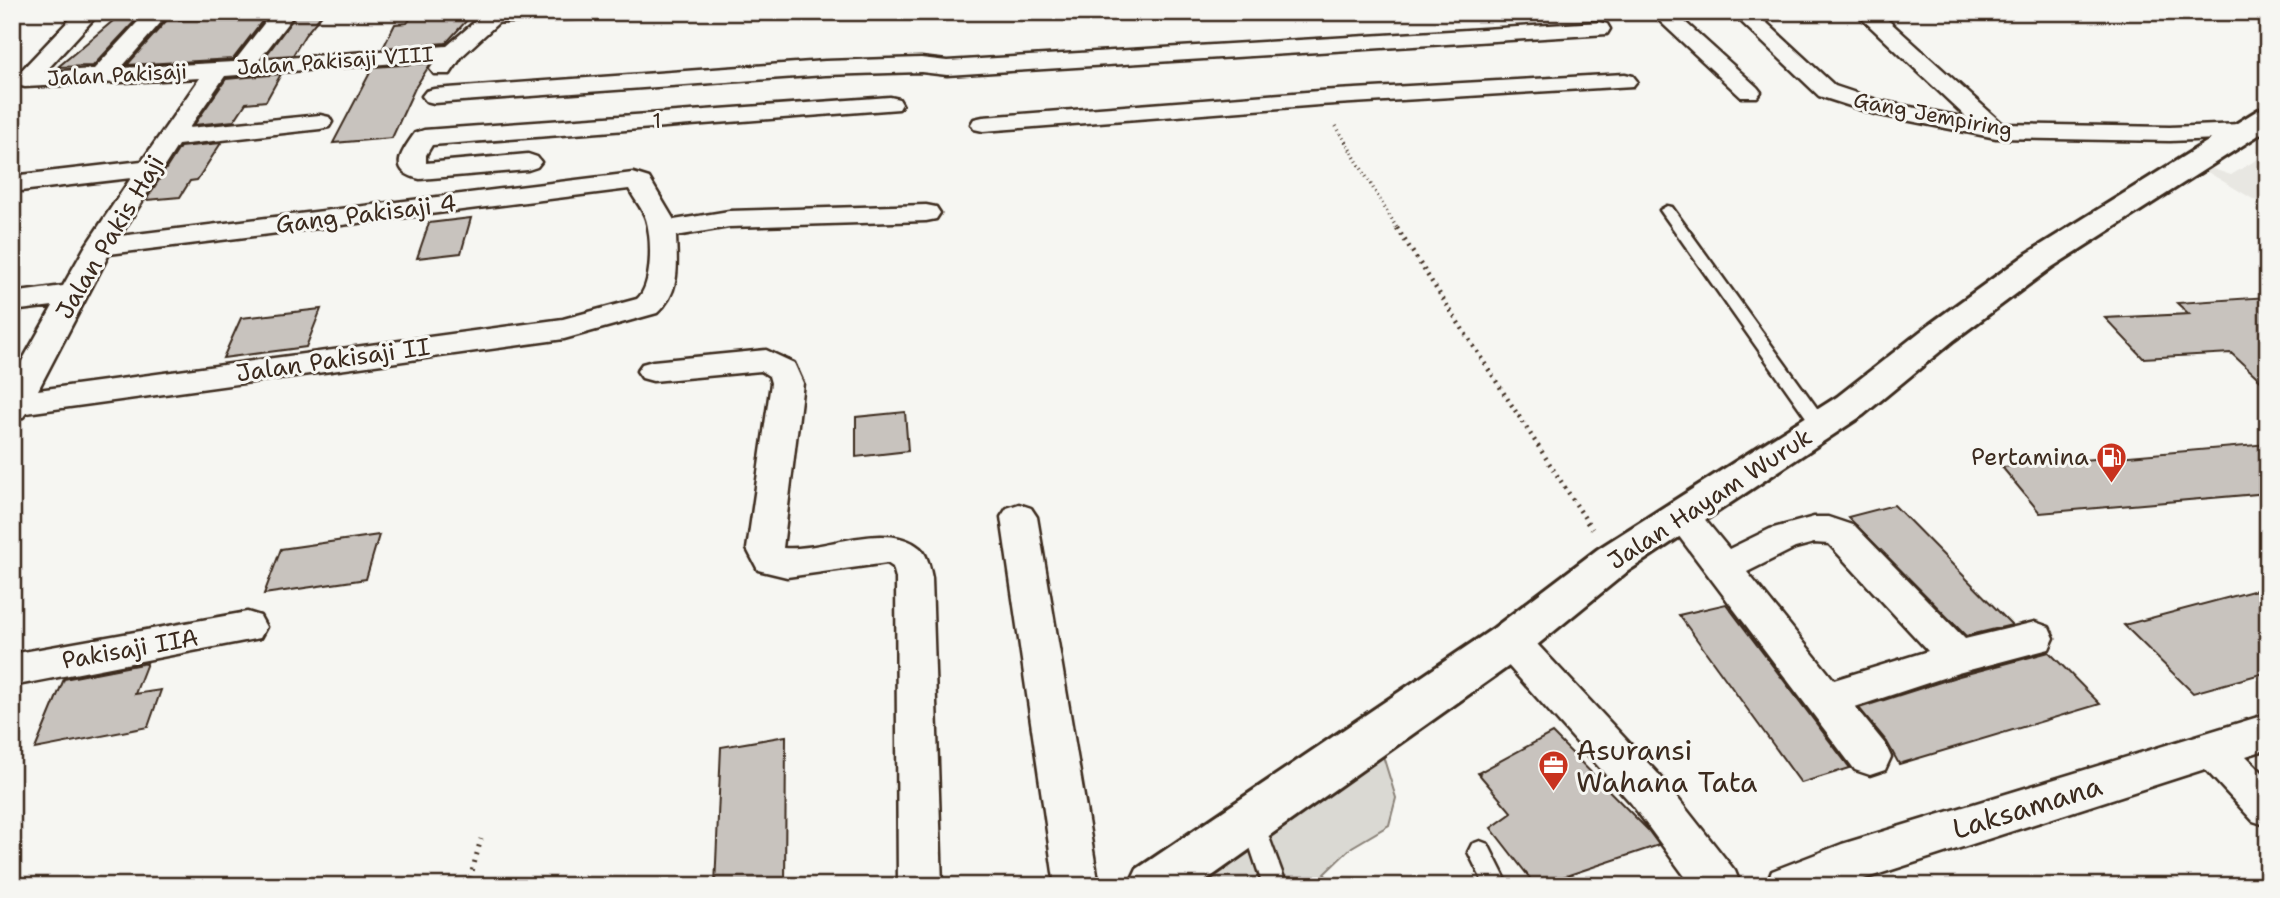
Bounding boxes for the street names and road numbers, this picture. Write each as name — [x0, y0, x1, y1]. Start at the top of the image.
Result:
street label: Jalan Pakisaji VIII — [236, 40, 434, 82]
street label: Jalan Pakisaji — [46, 57, 188, 93]
street label: Gang Jempiring — [1851, 86, 2015, 144]
street label: 1 — [651, 107, 663, 135]
street label: Jalan Pakis Haji — [48, 149, 172, 325]
street label: Gang Pakisaji 4 — [274, 187, 458, 241]
street label: Jalan Pakisaji II — [234, 331, 432, 389]
street label: Jalan Hayam Wuruk — [1602, 421, 1818, 577]
street label: Pakisaji IIA — [59, 621, 201, 677]
street label: Laksamana — [1947, 766, 2107, 848]

